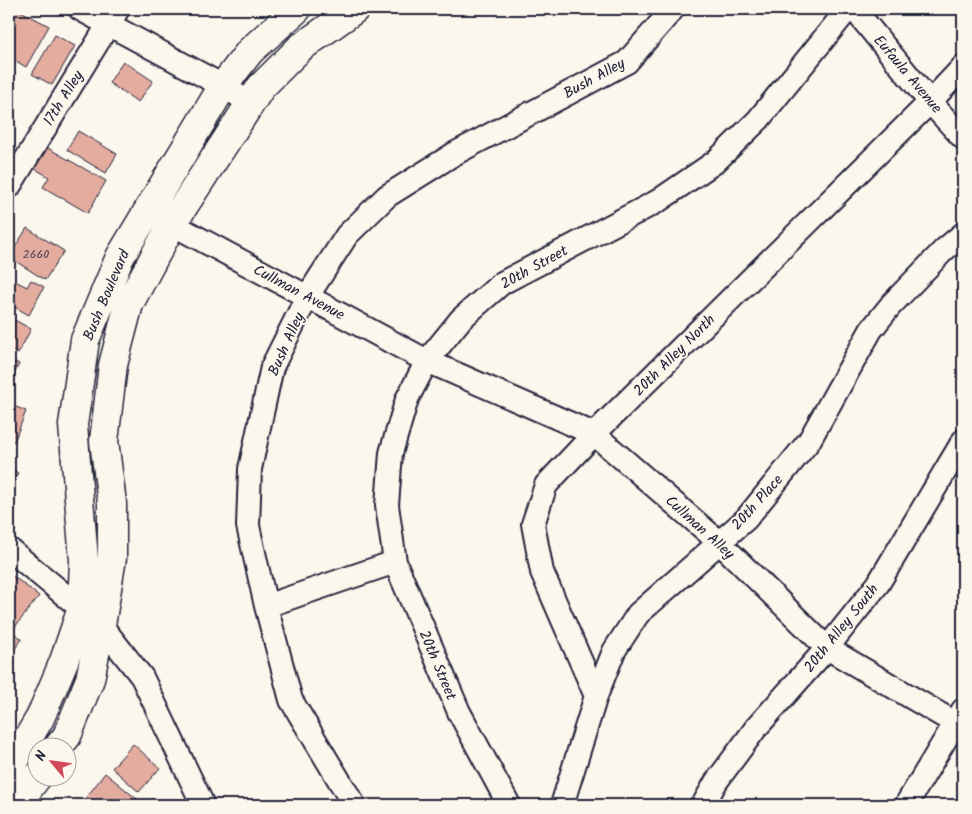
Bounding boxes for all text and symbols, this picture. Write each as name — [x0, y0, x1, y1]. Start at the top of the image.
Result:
street label: Eufaula Avenue — [867, 30, 948, 120]
street label: Bush Alley — [559, 52, 631, 106]
street label: 17th Alley — [37, 65, 91, 131]
street label: 20th Street — [496, 239, 573, 296]
house number: 2660 — [23, 245, 49, 264]
street label: Bush Boulevard — [77, 246, 137, 345]
street label: Cullman Avenue — [248, 259, 349, 327]
street label: Bush Alley — [262, 308, 312, 380]
street label: 20th Alley North — [628, 309, 721, 402]
street label: 20th Place — [726, 469, 790, 536]
street label: Cullman Alley — [659, 490, 740, 566]
street label: 20th Alley South — [798, 579, 885, 678]
street label: 20th Street — [412, 627, 463, 704]
north arrow — [28, 736, 78, 786]
text: N — [30, 747, 53, 765]

